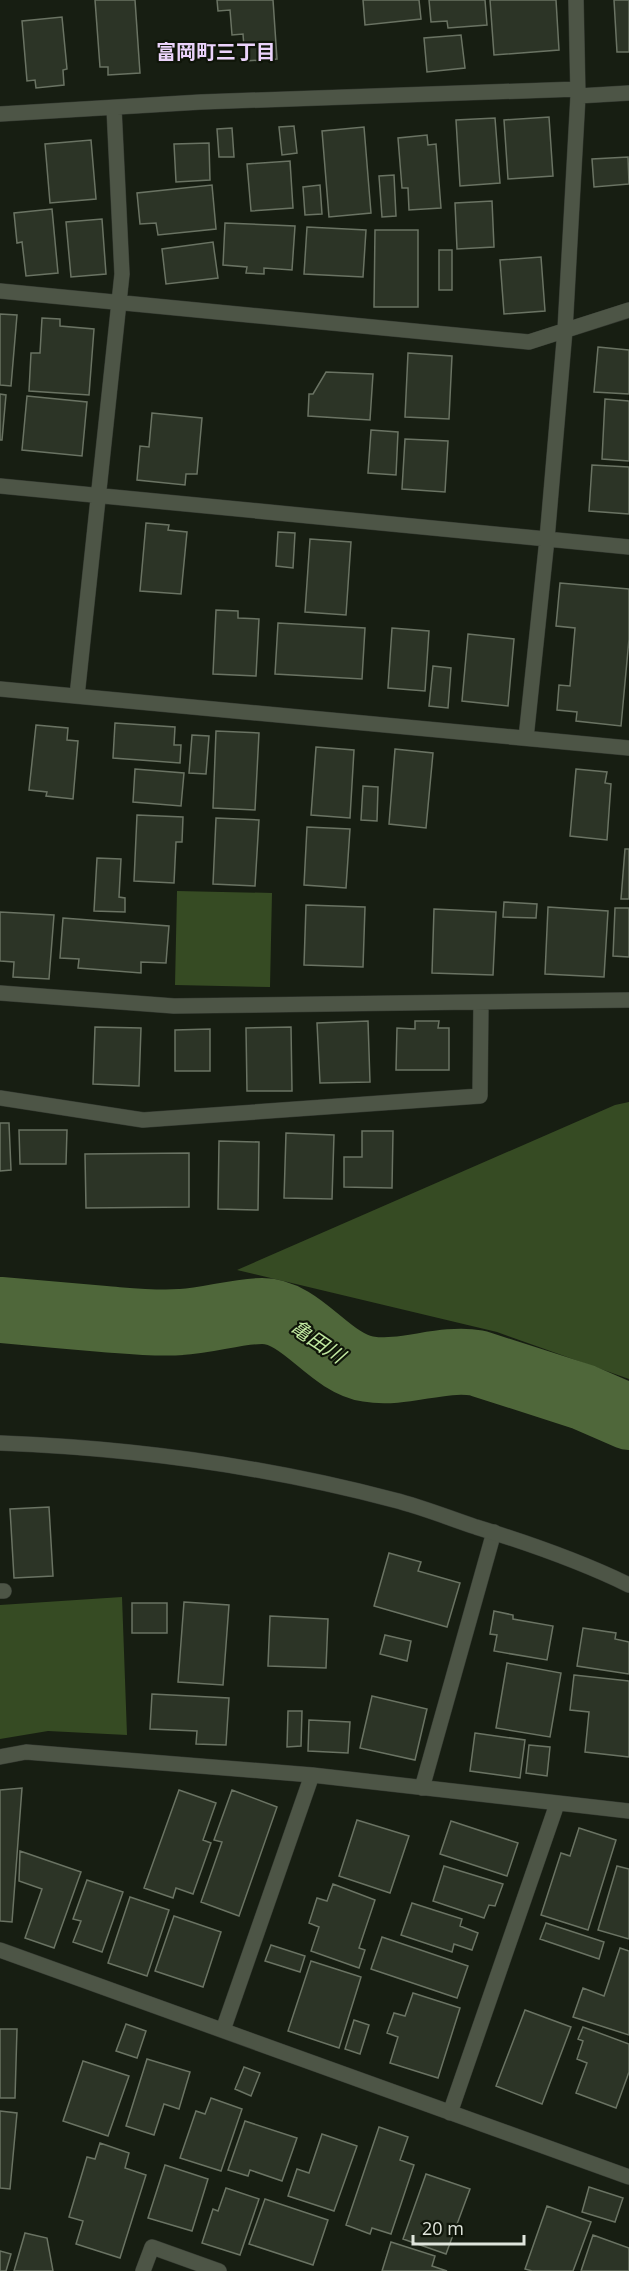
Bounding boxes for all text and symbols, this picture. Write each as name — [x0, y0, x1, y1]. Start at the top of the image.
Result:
district label: 富岡町三丁目 — [156, 38, 276, 65]
water label: 亀田川 — [286, 1313, 352, 1370]
scale bar — [413, 2208, 524, 2246]
text: 20 m — [422, 2216, 464, 2240]

